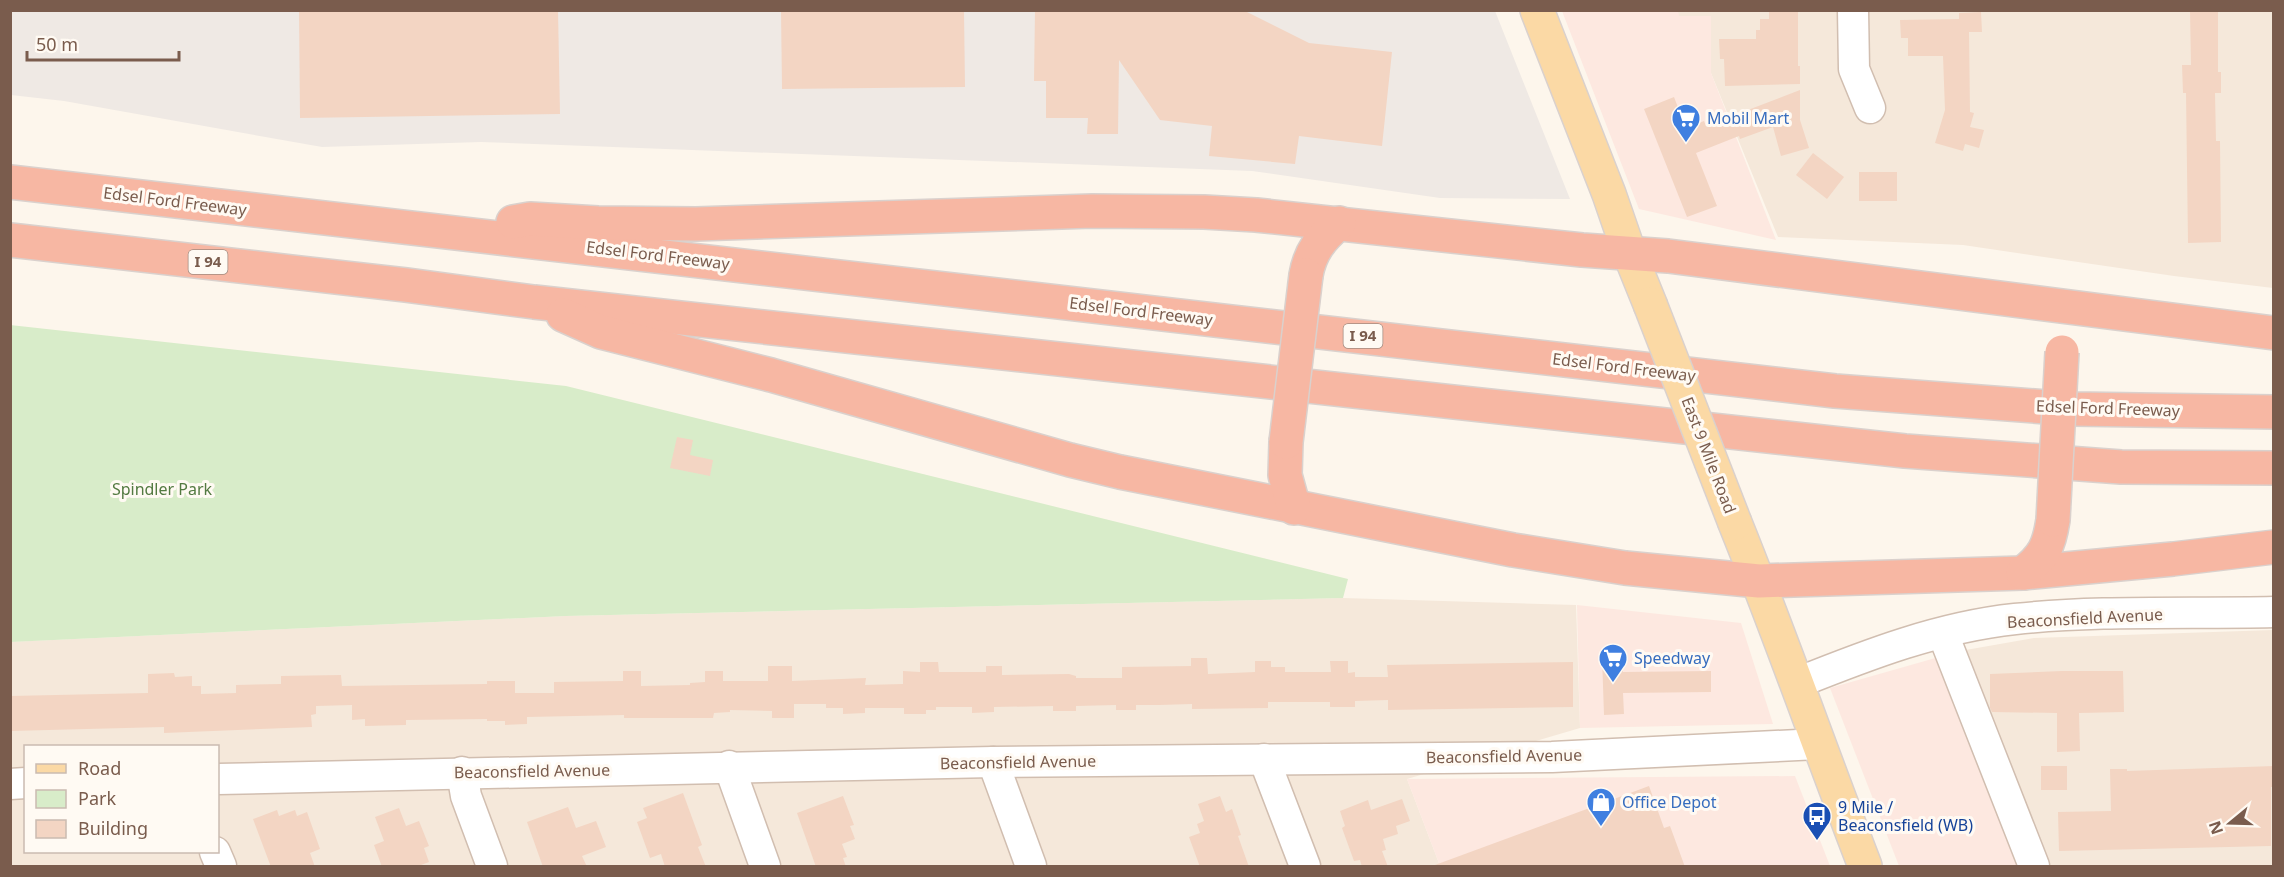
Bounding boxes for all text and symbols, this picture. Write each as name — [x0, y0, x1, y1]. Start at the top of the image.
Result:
scale bar — [27, 24, 178, 62]
text: 50 m — [36, 32, 78, 56]
supermarket icon: Mobil Mart — [1670, 102, 1702, 144]
place label: Mobil Mart — [1707, 107, 1790, 129]
street label: Edsel Ford Freeway — [102, 181, 249, 221]
street label: Edsel Ford Freeway — [585, 235, 732, 275]
road number: I 94 — [188, 250, 228, 274]
street label: Edsel Ford Freeway — [1068, 291, 1215, 331]
road number: I 94 — [1344, 324, 1382, 348]
street label: Edsel Ford Freeway — [1551, 347, 1698, 387]
street label: East 9 Mile Road — [1677, 394, 1741, 516]
street label: Edsel Ford Freeway — [2036, 394, 2181, 422]
park label: Spindler Park — [112, 478, 213, 500]
street label: Beaconsfield Avenue — [2006, 603, 2164, 633]
supermarket icon: Speedway — [1597, 642, 1629, 684]
place label: Speedway — [1634, 647, 1711, 669]
street label: Beaconsfield Avenue — [1426, 744, 1582, 768]
legend — [24, 745, 219, 853]
street label: Beaconsfield Avenue — [940, 750, 1096, 774]
text: Road — [78, 756, 121, 780]
street label: Beaconsfield Avenue — [454, 759, 610, 783]
text: Park — [78, 786, 116, 810]
shop icon: Office Depot — [1585, 786, 1617, 828]
place label: Office Depot — [1622, 791, 1717, 813]
north arrow — [2200, 793, 2260, 853]
place label: 9 Mile / Beaconsfield (WB) — [1838, 796, 1973, 836]
bus stop icon: 9 Mile / Beaconsfield (WB) — [1801, 800, 1833, 842]
text: Building — [78, 816, 148, 840]
text: N — [2203, 818, 2228, 838]

